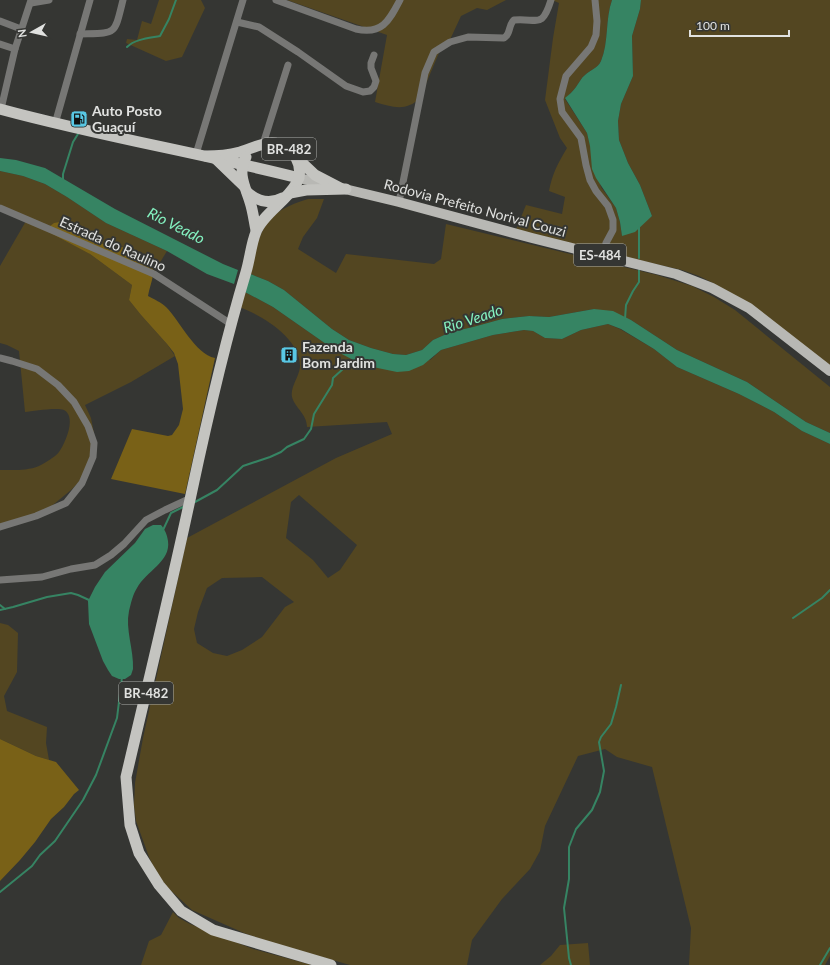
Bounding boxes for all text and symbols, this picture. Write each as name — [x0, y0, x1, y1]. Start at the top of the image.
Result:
north arrow — [12, 12, 52, 52]
scale bar — [690, 12, 789, 38]
text: 100 m — [696, 18, 730, 33]
text: N — [15, 28, 29, 39]
place label: Auto Posto Guaçuí — [91, 102, 162, 135]
fuel station icon: Auto Posto Guaçuí — [69, 109, 89, 129]
road number: BR-482 — [262, 138, 316, 160]
street label: Rodovia Prefeito Norival Couzi — [382, 175, 568, 240]
water label: Rio Veado — [145, 203, 208, 247]
street label: Estrada do Raulino — [57, 212, 169, 275]
road number: ES-484 — [574, 244, 626, 266]
water label: Rio Veado — [441, 300, 505, 336]
place label: Fazenda Bom Jardim — [302, 338, 375, 371]
building icon: Fazenda Bom Jardim — [279, 345, 299, 365]
road number: BR-482 — [119, 682, 173, 704]

